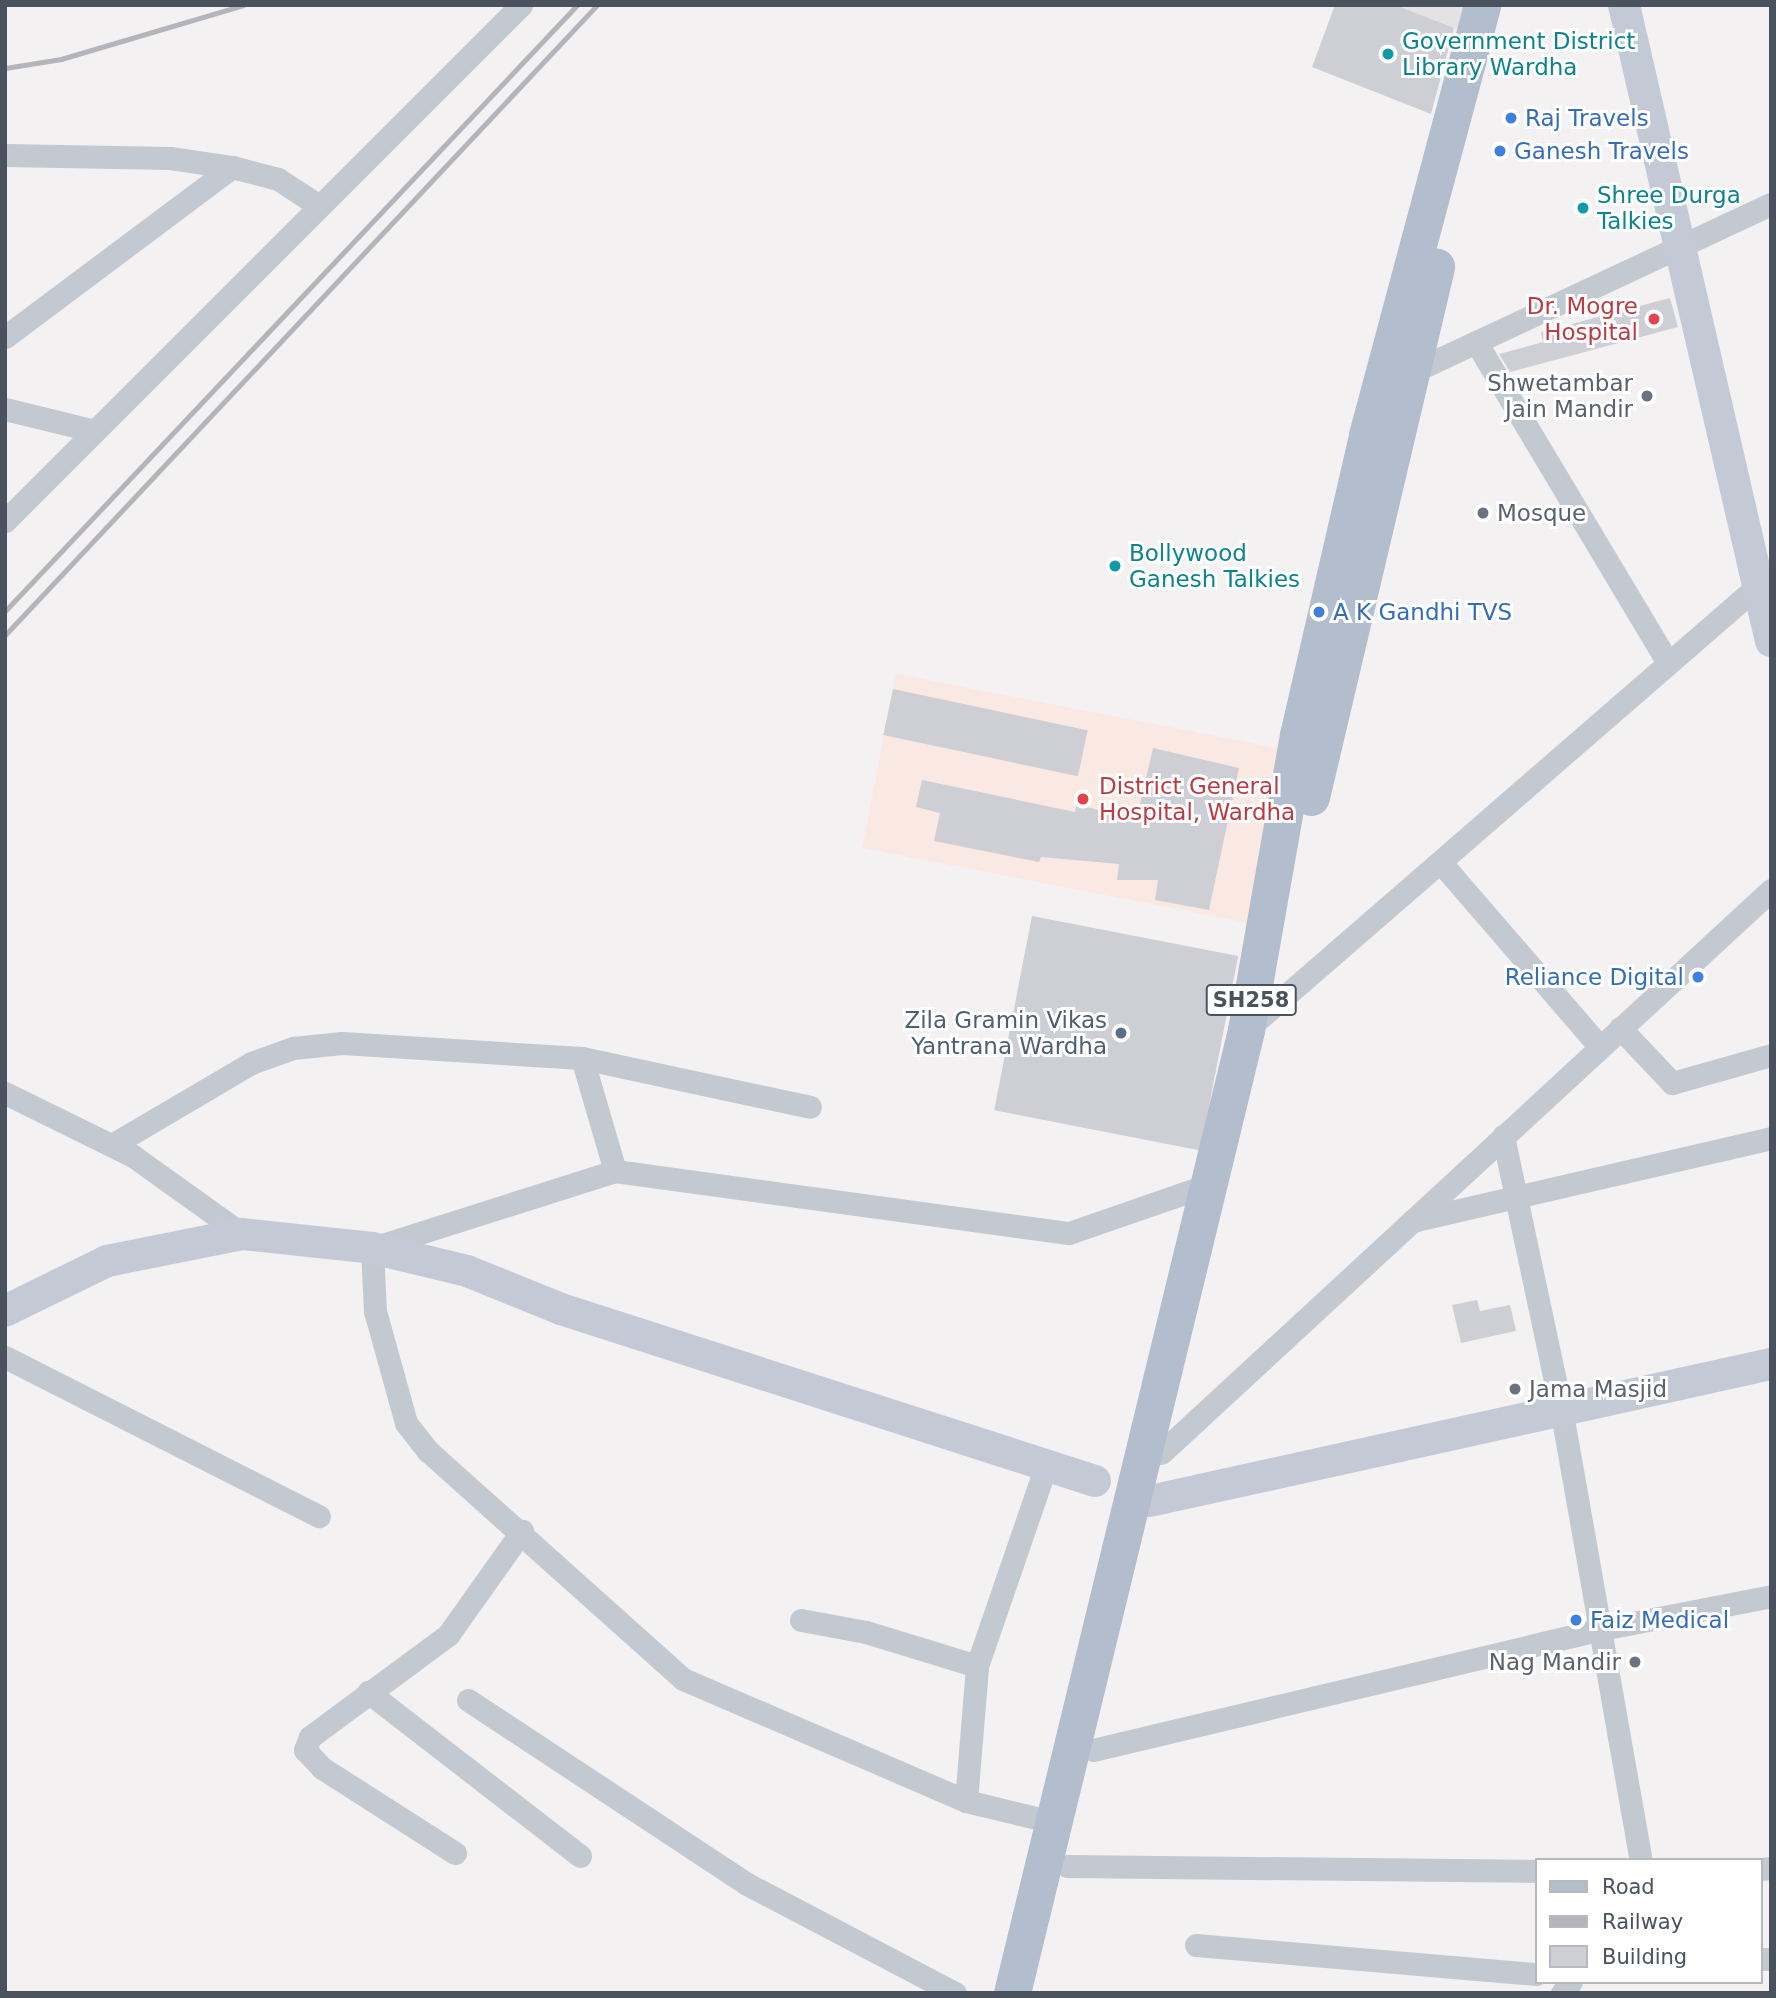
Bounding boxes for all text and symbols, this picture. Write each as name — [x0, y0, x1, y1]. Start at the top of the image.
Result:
place label: Government District Library Wardha — [1402, 27, 1635, 81]
marker: Government District Library Wardha — [1380, 46, 1396, 62]
place label: Raj Travels — [1525, 104, 1649, 132]
marker: Raj Travels — [1503, 110, 1519, 126]
place label: Ganesh Travels — [1514, 137, 1689, 165]
marker: Ganesh Travels — [1492, 143, 1508, 159]
place label: Shree Durga Talkies — [1597, 181, 1741, 235]
marker: Shree Durga Talkies — [1575, 200, 1591, 216]
place label: Dr. Mogre Hospital — [1527, 292, 1638, 346]
marker: Dr. Mogre Hospital — [1644, 309, 1664, 329]
place label: Shwetambar Jain Mandir — [1487, 369, 1633, 423]
marker: Shwetambar Jain Mandir — [1639, 388, 1655, 404]
place label: Mosque — [1497, 499, 1586, 527]
marker: Mosque — [1475, 505, 1491, 521]
place label: Bollywood Ganesh Talkies — [1129, 539, 1300, 593]
marker: Bollywood Ganesh Talkies — [1107, 558, 1123, 574]
place label: A K Gandhi TVS — [1333, 598, 1512, 626]
marker: A K Gandhi TVS — [1311, 604, 1327, 620]
place label: District General Hospital, Wardha — [1099, 772, 1295, 826]
marker: District General Hospital, Wardha — [1073, 789, 1093, 809]
place label: Reliance Digital — [1505, 963, 1684, 991]
marker: Reliance Digital — [1690, 969, 1706, 985]
road number: SH258 — [1206, 982, 1296, 1018]
place label: Zila Gramin Vikas Yantrana Wardha — [904, 1006, 1107, 1060]
marker: Zila Gramin Vikas Yantrana Wardha — [1113, 1025, 1129, 1041]
place label: Jama Masjid — [1529, 1375, 1667, 1403]
marker: Jama Masjid — [1507, 1381, 1523, 1397]
place label: Faiz Medical — [1590, 1606, 1729, 1634]
marker: Faiz Medical — [1568, 1612, 1584, 1628]
place label: Nag Mandir — [1489, 1648, 1621, 1676]
marker: Nag Mandir — [1627, 1654, 1643, 1670]
legend — [1534, 1858, 1762, 1984]
text: Road — [1602, 1875, 1655, 1899]
text: Railway — [1602, 1910, 1683, 1934]
text: Building — [1602, 1945, 1687, 1969]

